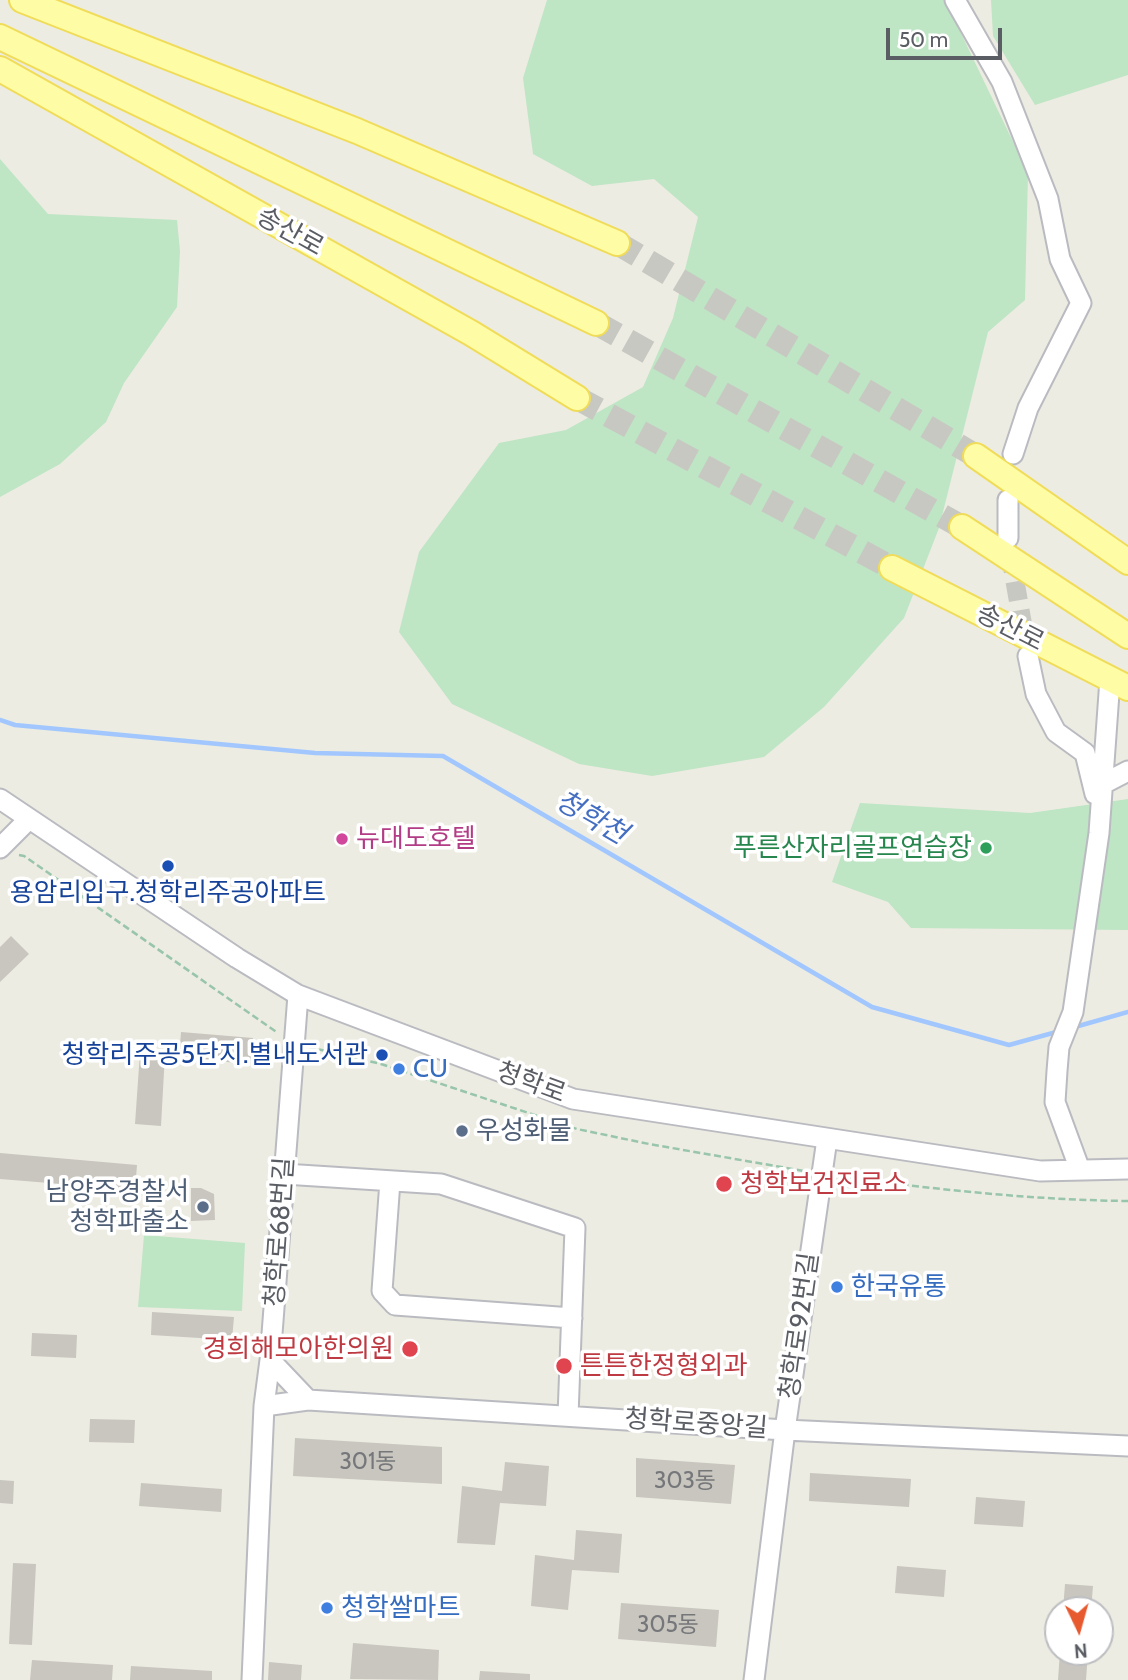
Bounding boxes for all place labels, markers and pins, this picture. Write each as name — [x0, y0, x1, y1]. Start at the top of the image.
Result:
place label: 뉴대도호텔 — [356, 823, 476, 855]
marker: 뉴대도호텔 — [334, 831, 350, 847]
place label: 푸른산자리골프연습장 — [733, 832, 972, 864]
marker: 푸른산자리골프연습장 — [978, 840, 994, 856]
marker: 용암리입구.청학리주공아파트 — [160, 858, 176, 874]
place label: 용암리입구.청학리주공아파트 — [10, 877, 326, 909]
place label: 청학리주공5단지.별내도서관 — [61, 1039, 368, 1071]
marker: 청학리주공5단지.별내도서관 — [374, 1047, 390, 1063]
place label: CU — [413, 1053, 448, 1085]
marker: CU — [391, 1061, 407, 1077]
place label: 우성화물 — [476, 1115, 572, 1147]
marker: 우성화물 — [454, 1123, 470, 1139]
place label: 청학보건진료소 — [740, 1168, 907, 1200]
marker: 청학보건진료소 — [714, 1174, 734, 1194]
place label: 남양주경찰서 청학파출소 — [45, 1176, 189, 1238]
marker: 남양주경찰서 청학파출소 — [195, 1199, 211, 1215]
place label: 한국유통 — [851, 1271, 947, 1303]
marker: 한국유통 — [829, 1279, 845, 1295]
place label: 경희해모아한의원 — [203, 1333, 394, 1365]
marker: 경희해모아한의원 — [400, 1339, 420, 1359]
place label: 튼튼한정형외과 — [580, 1350, 747, 1382]
marker: 튼튼한정형외과 — [554, 1356, 574, 1376]
place label: 청학쌀마트 — [341, 1592, 461, 1624]
marker: 청학쌀마트 — [319, 1600, 335, 1616]

